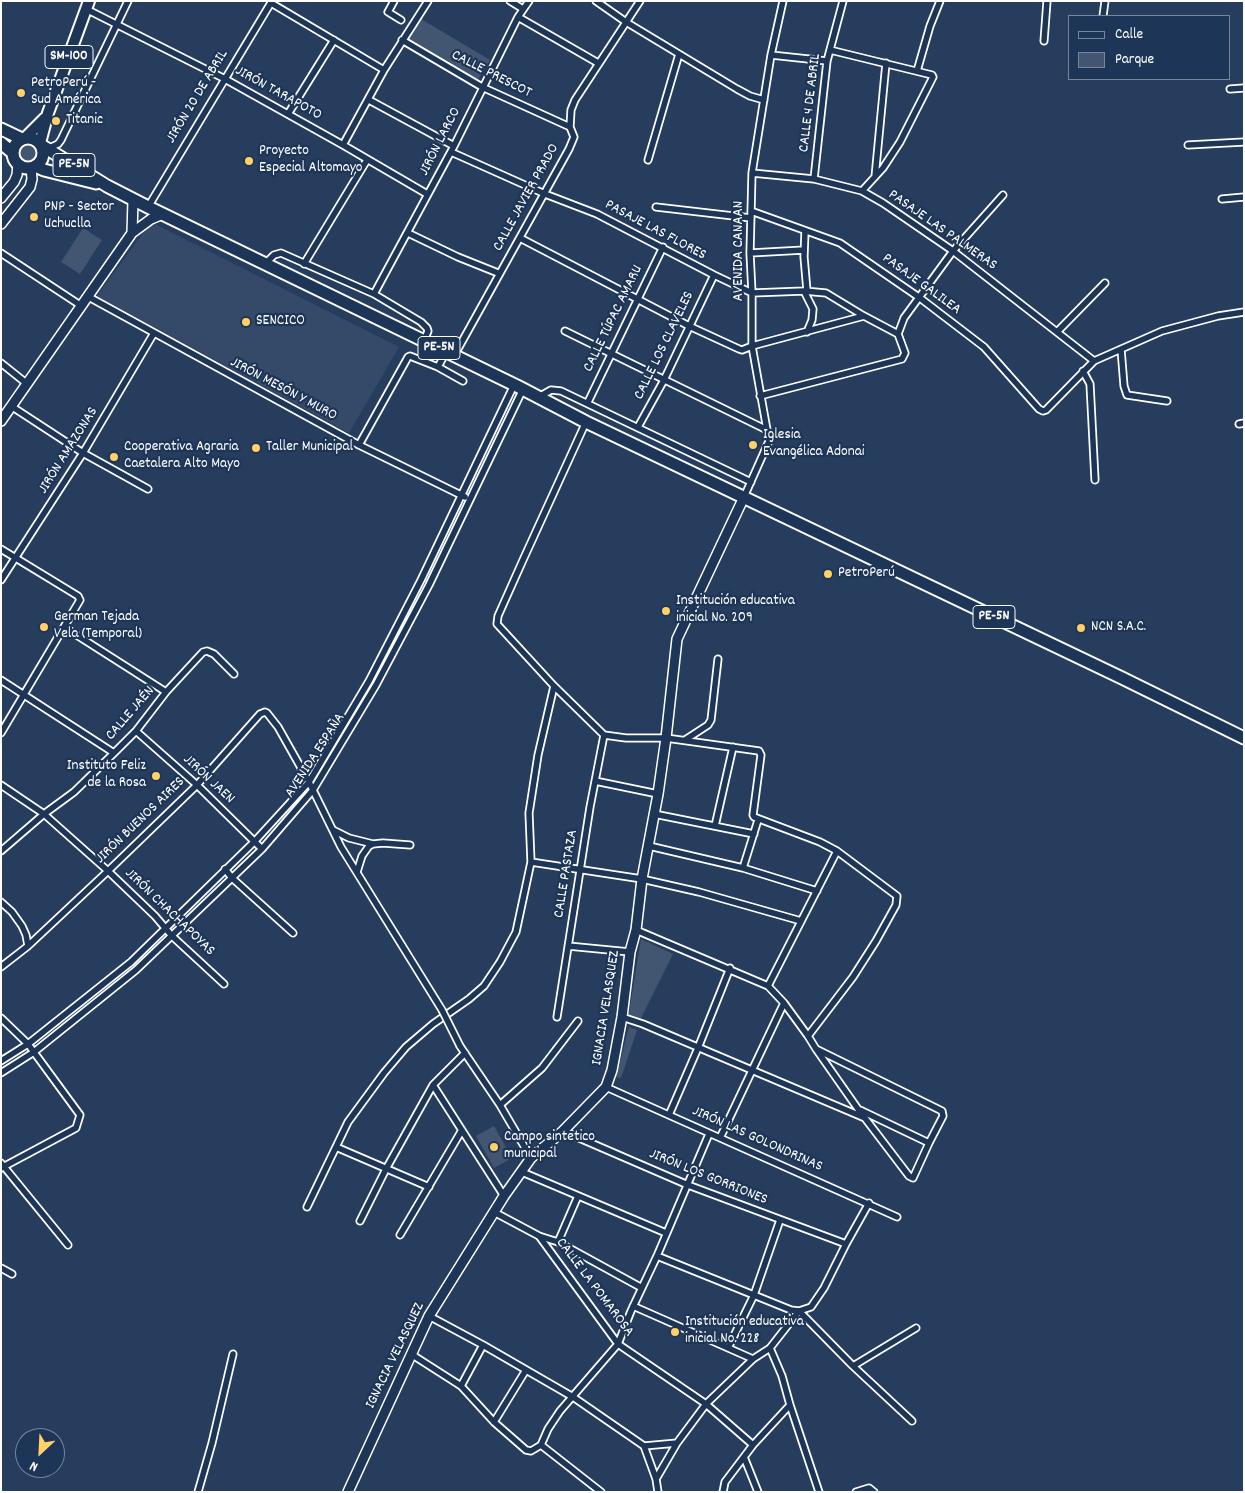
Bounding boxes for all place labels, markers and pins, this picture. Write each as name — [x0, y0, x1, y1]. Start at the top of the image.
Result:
place label: PetroPerú - Sud América — [31, 75, 101, 110]
marker: PetroPerú - Sud América — [15, 87, 27, 99]
place label: Titanic — [66, 112, 103, 130]
marker: Titanic — [50, 115, 62, 127]
place label: Proyecto Especial Altomayo — [259, 143, 363, 178]
marker: Proyecto Especial Altomayo — [243, 155, 255, 167]
place label: PNP - Sector Uchuclla — [44, 199, 114, 234]
marker: PNP - Sector Uchuclla — [28, 211, 40, 223]
place label: SENCICO — [256, 313, 305, 331]
marker: SENCICO — [240, 316, 252, 328]
place label: Iglesia Evangélica Adonai — [763, 427, 864, 462]
place label: Cooperativa Agraria Caetalera Alto Mayo — [124, 439, 240, 474]
place label: Taller Municipal — [266, 439, 353, 457]
marker: Iglesia Evangélica Adonai — [747, 439, 759, 451]
marker: Taller Municipal — [250, 442, 262, 454]
marker: Cooperativa Agraria Caetalera Alto Mayo — [108, 451, 120, 463]
place label: PetroPerú — [838, 565, 895, 583]
marker: PetroPerú — [822, 568, 834, 580]
place label: Institución educativa inicial No. 209 — [676, 593, 795, 628]
marker: Institución educativa inicial No. 209 — [660, 605, 672, 617]
place label: German Tejada Vela (Temporal) — [54, 609, 142, 644]
place label: NCN S.A.C. — [1091, 619, 1146, 637]
marker: German Tejada Vela (Temporal) — [38, 621, 50, 633]
marker: NCN S.A.C. — [1075, 622, 1087, 634]
place label: Instituto Feliz de la Rosa — [67, 758, 146, 793]
marker: Instituto Feliz de la Rosa — [150, 770, 162, 782]
place label: Campo sintetico municipal — [504, 1129, 595, 1164]
marker: Campo sintetico municipal — [488, 1141, 500, 1153]
place label: Institución educativa inicial No. 228 — [685, 1314, 804, 1349]
marker: Institución educativa inicial No. 228 — [669, 1326, 681, 1338]

